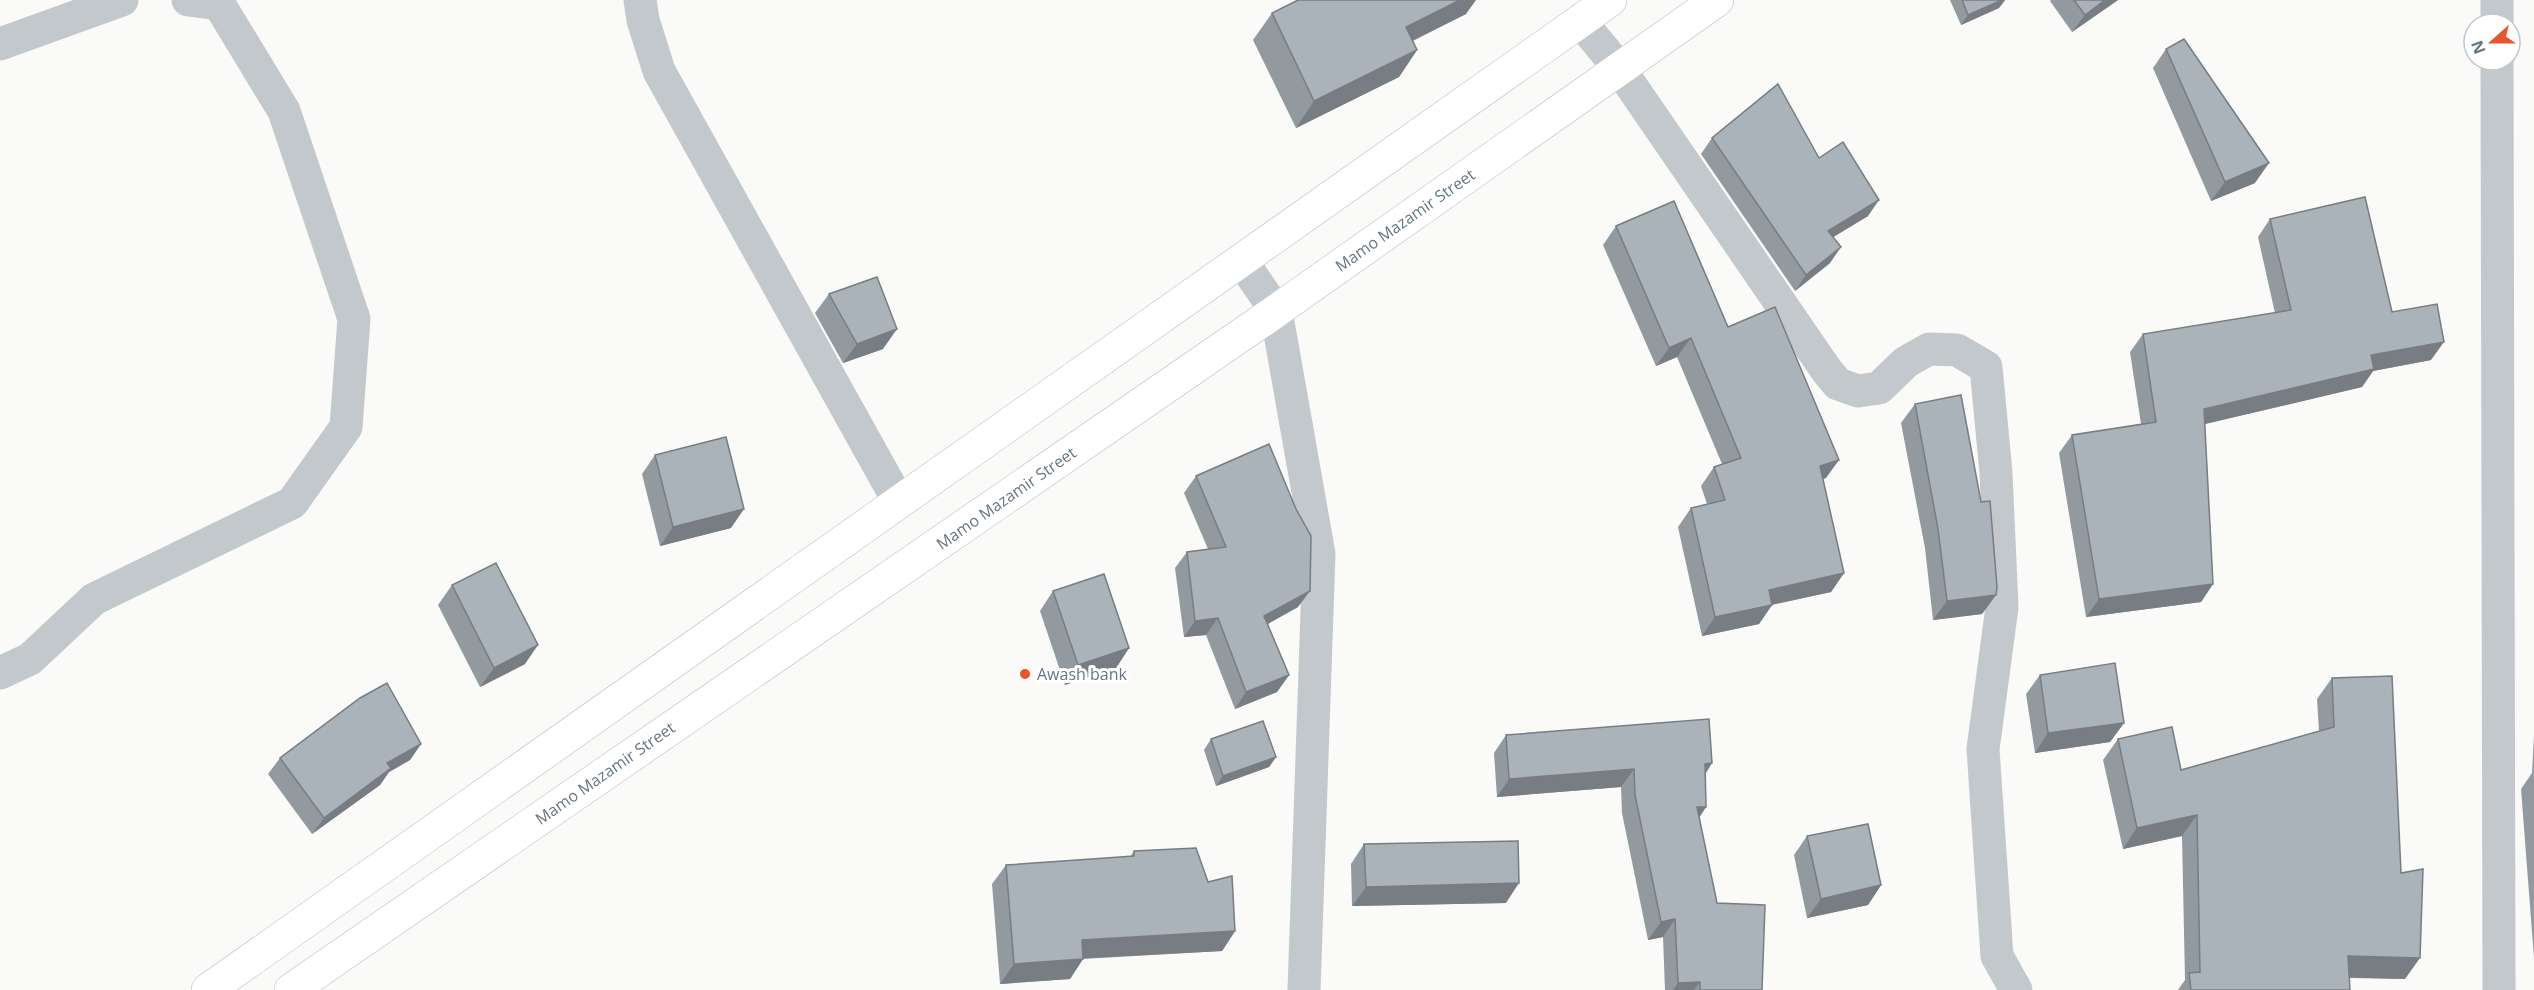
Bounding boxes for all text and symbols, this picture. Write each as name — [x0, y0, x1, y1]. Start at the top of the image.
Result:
north arrow — [2462, 12, 2522, 72]
text: N — [2465, 37, 2491, 57]
street label: Mamo Mazamir Street — [1331, 163, 1479, 277]
street label: Mamo Mazamir Street — [932, 441, 1080, 555]
place label: Awash bank — [1037, 663, 1127, 685]
marker: Awash bank — [1018, 667, 1032, 681]
street label: Mamo Mazamir Street — [531, 716, 679, 830]

